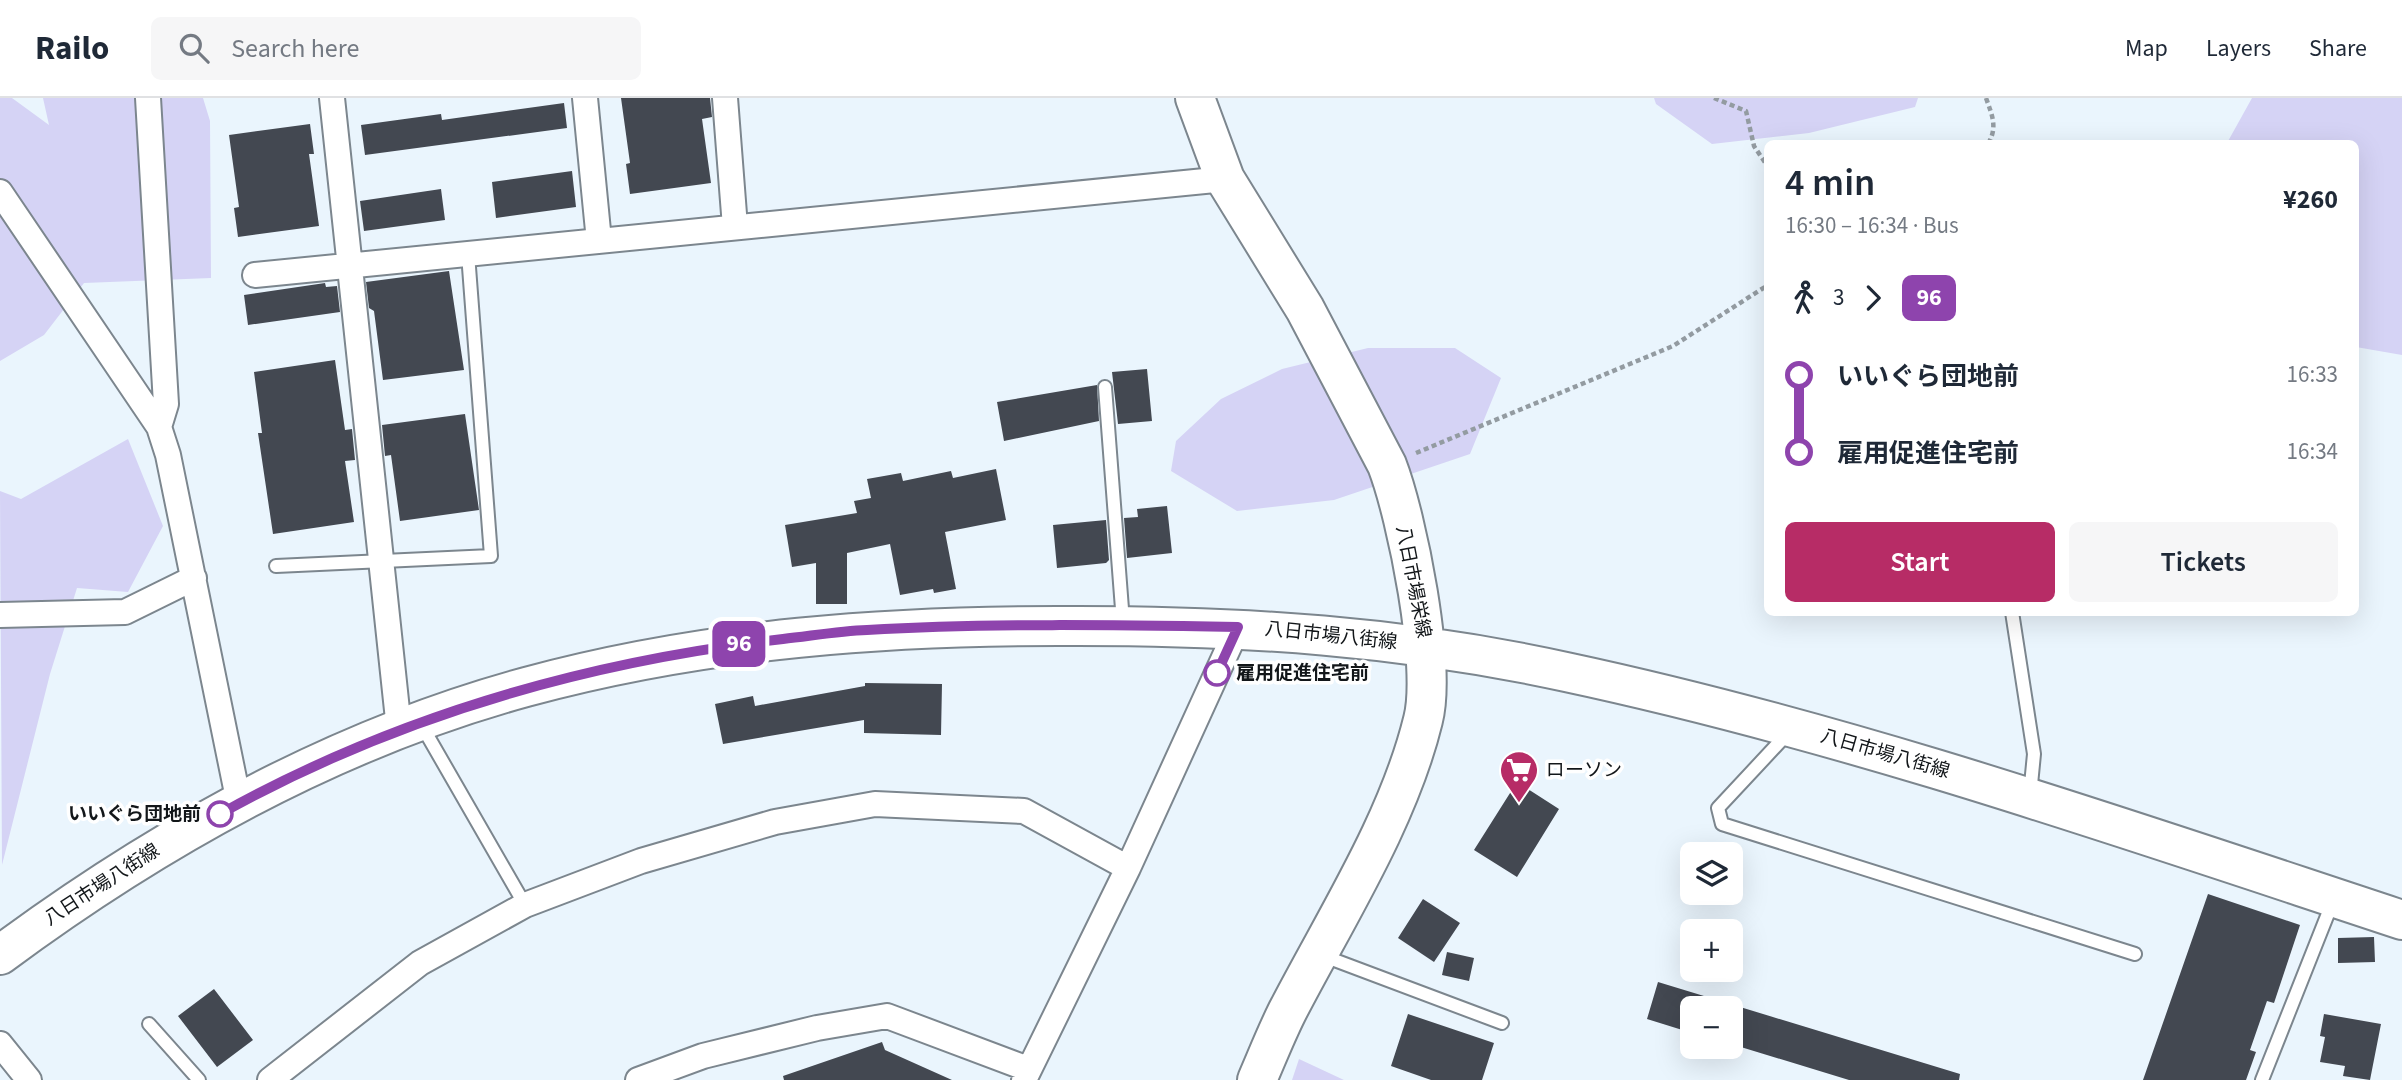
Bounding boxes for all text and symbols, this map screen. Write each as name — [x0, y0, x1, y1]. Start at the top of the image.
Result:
search box — [151, 17, 641, 80]
text: Railo — [35, 25, 109, 72]
icon: search — [175, 29, 213, 67]
text: Search here — [231, 30, 359, 67]
text: Map — [2125, 31, 2168, 66]
text: Layers — [2206, 31, 2271, 66]
text: Share — [2309, 31, 2367, 66]
text: 4 min — [1785, 156, 1875, 210]
text: ¥260 — [2283, 181, 2338, 218]
text: 16:30 – 16:34 · Bus — [1785, 209, 1959, 242]
icon: walk — [1785, 279, 1823, 317]
icon: forward — [1854, 279, 1892, 317]
text: 96 — [1916, 280, 1942, 315]
text: 3 — [1833, 281, 1844, 314]
text: いいぐら団地前 — [1837, 358, 2019, 395]
text: 16:33 — [2287, 358, 2338, 391]
text: 雇用促進住宅前 — [1837, 435, 2019, 472]
text: 16:34 — [2287, 435, 2338, 468]
button: Start — [1785, 522, 2055, 602]
button: Tickets — [2069, 522, 2338, 602]
street label: 八日市場栄線 — [1389, 523, 1437, 641]
street label: 八日市場八街線 — [1263, 616, 1399, 656]
line badge: 96 — [708, 621, 770, 667]
text: 96 — [726, 626, 752, 661]
marker: 雇用促進住宅前 — [1204, 660, 1230, 686]
place label: 雇用促進住宅前 — [1236, 660, 1369, 687]
street label: 八日市場八街線 — [1817, 723, 1953, 785]
supermarket icon: ローソン — [1498, 749, 1540, 804]
place label: ローソン — [1546, 757, 1622, 784]
place label: いいぐら団地前 — [68, 801, 201, 828]
marker: いいぐら団地前 — [207, 801, 233, 827]
street label: 八日市場八街線 — [39, 837, 165, 933]
map controls — [1680, 842, 1743, 1059]
button: layers — [1680, 842, 1743, 905]
button: + — [1680, 919, 1743, 982]
button: − — [1680, 996, 1743, 1059]

